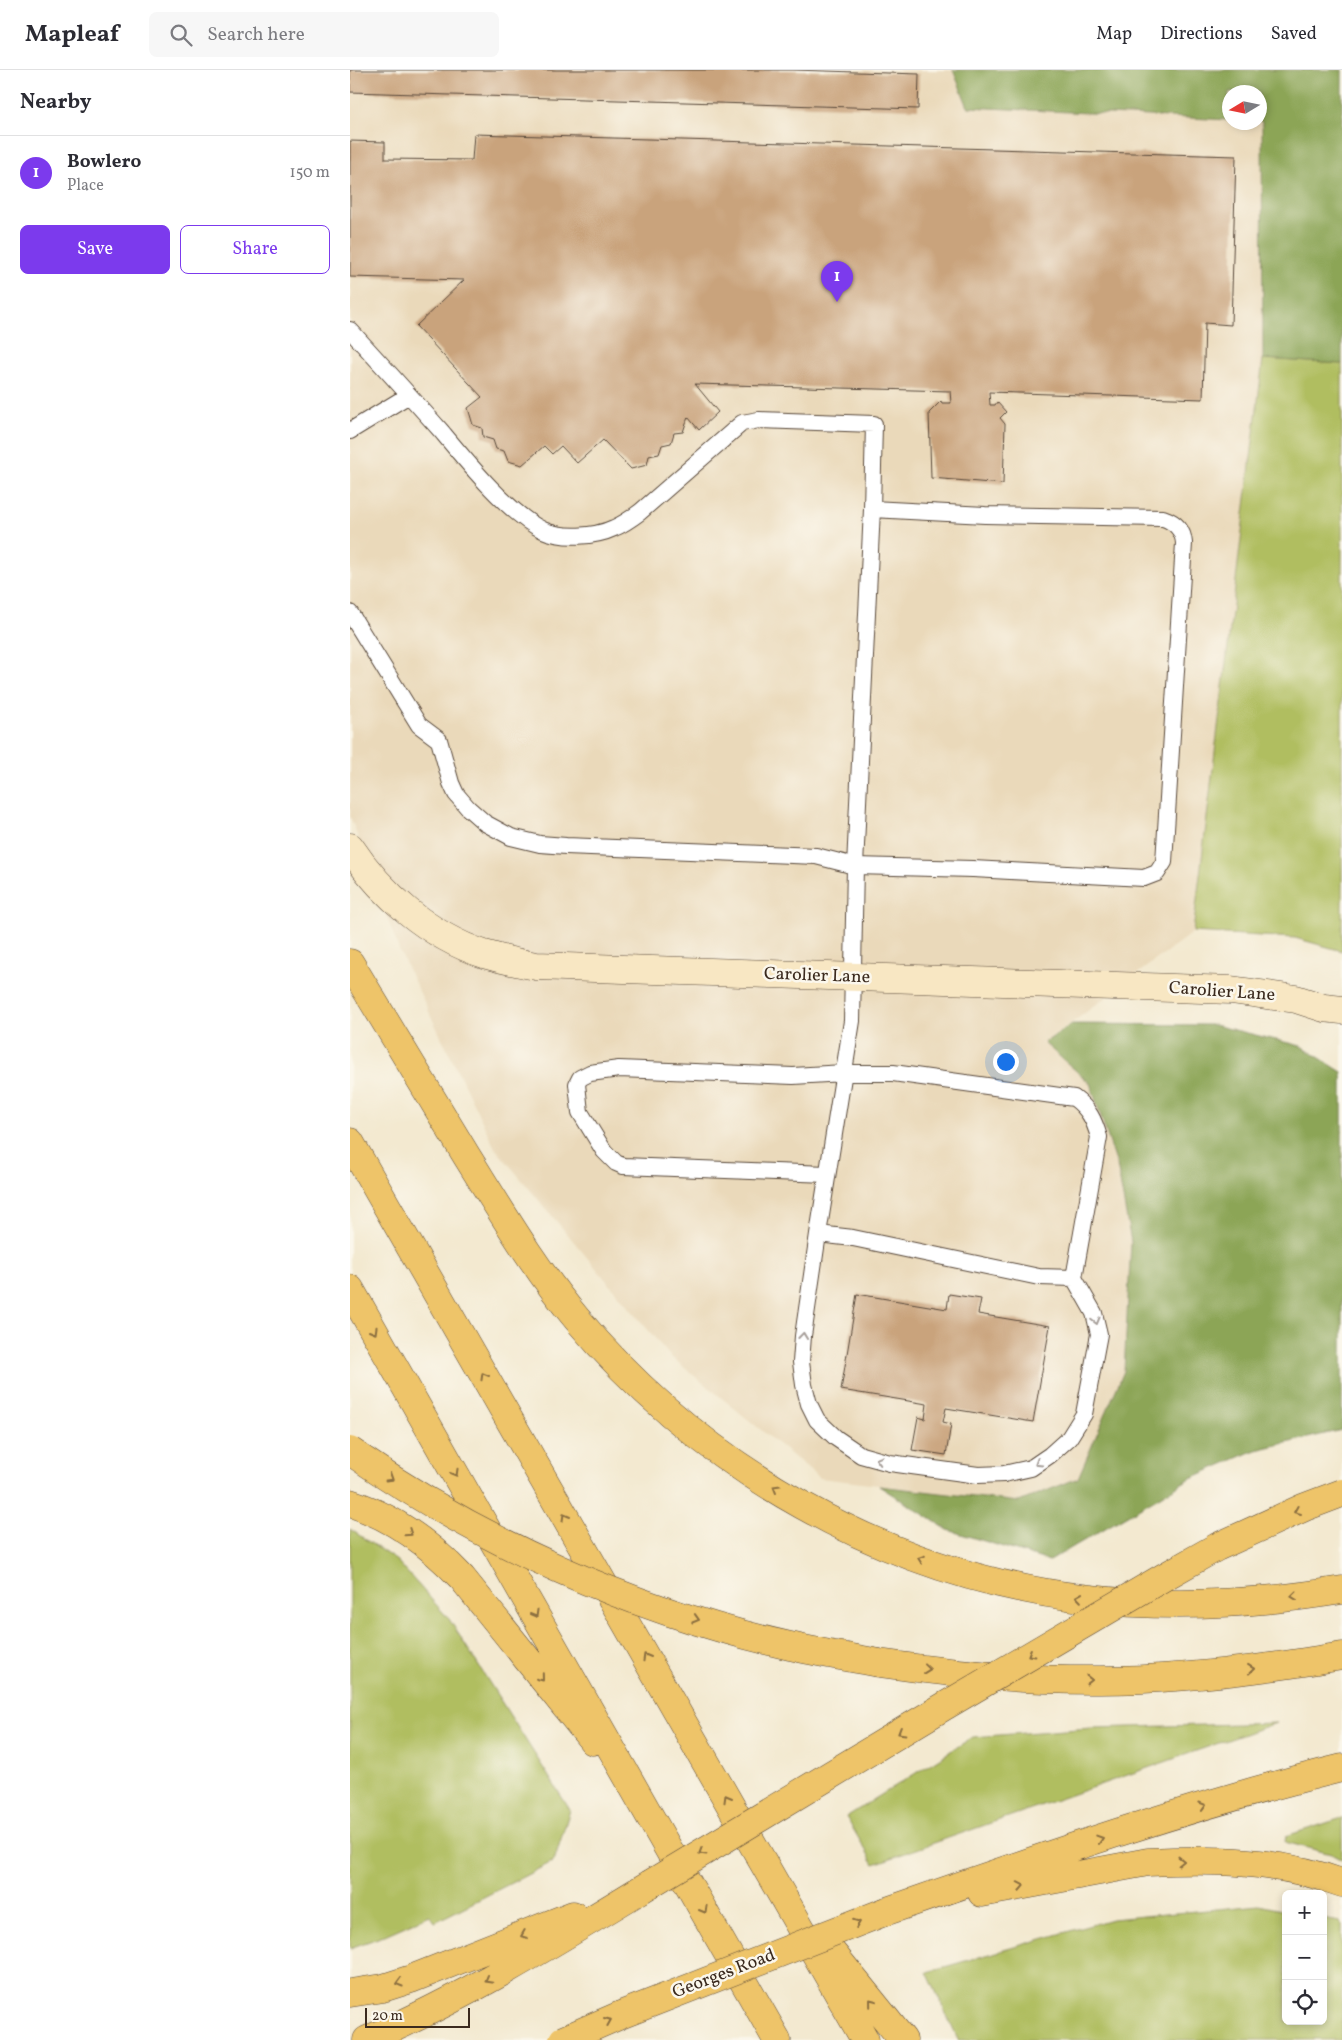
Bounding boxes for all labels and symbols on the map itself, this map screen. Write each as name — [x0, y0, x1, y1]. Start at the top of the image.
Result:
north arrow — [1222, 85, 1267, 130]
pin: 1 — [821, 261, 853, 302]
street label: Carolier Lane — [763, 962, 871, 990]
street label: Carolier Lane — [1168, 976, 1276, 1008]
your location — [993, 1049, 1019, 1075]
one-way arrow — [1090, 1317, 1100, 1325]
one-way arrow — [368, 1326, 378, 1335]
one-way arrow — [797, 1331, 808, 1339]
one-way arrow — [481, 1372, 491, 1381]
one-way arrow — [875, 1455, 884, 1466]
one-way arrow — [1035, 1456, 1044, 1466]
one-way arrow — [448, 1467, 458, 1476]
one-way arrow — [385, 1472, 394, 1481]
one-way arrow — [772, 1485, 781, 1495]
one-way arrow — [1293, 1505, 1302, 1516]
one-way arrow — [562, 1513, 572, 1522]
one-way arrow — [403, 1527, 412, 1536]
one-way arrow — [918, 1555, 926, 1565]
one-way arrow — [1289, 1590, 1297, 1601]
one-way arrow — [1075, 1592, 1083, 1603]
one-way arrow — [529, 1608, 539, 1617]
one-way arrow — [691, 1614, 699, 1624]
one-way arrow — [1027, 1648, 1036, 1658]
one-way arrow — [643, 1654, 653, 1663]
one-way arrow — [923, 1664, 931, 1675]
one-way arrow — [1247, 1664, 1255, 1675]
one-way arrow — [536, 1672, 545, 1681]
one-way arrow — [1086, 1675, 1093, 1685]
one-way arrow — [898, 1725, 907, 1735]
one-way arrow — [724, 1795, 734, 1804]
one-way arrow — [1198, 1802, 1207, 1812]
one-way arrow — [1095, 1835, 1103, 1845]
one-way arrow — [699, 1846, 708, 1856]
one-way arrow — [1178, 1856, 1185, 1866]
one-way arrow — [1016, 1881, 1025, 1892]
one-way arrow — [697, 1905, 707, 1914]
one-way arrow — [852, 1919, 860, 1929]
one-way arrow — [520, 1929, 529, 1939]
street label: Georges Road — [669, 1943, 779, 2005]
one-way arrow — [485, 1974, 494, 1984]
one-way arrow — [395, 1977, 403, 1988]
one-way arrow — [870, 1999, 878, 2008]
scale bar — [365, 2005, 470, 2028]
one-way arrow — [603, 2016, 612, 2027]

